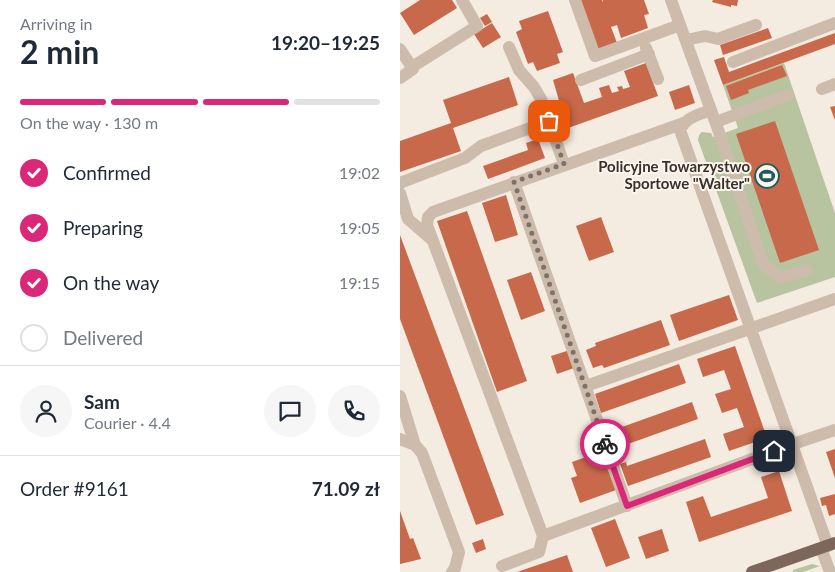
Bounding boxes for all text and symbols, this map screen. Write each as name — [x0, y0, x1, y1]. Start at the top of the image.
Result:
text: Arriving in — [20, 14, 93, 33]
text: 19:20–19:25 — [271, 31, 380, 54]
text: 2 min — [20, 32, 99, 71]
pin — [528, 100, 570, 142]
icon: bag — [535, 107, 563, 135]
text: On the way · 130 m — [20, 113, 158, 132]
place label: Policyjne Towarzystwo Sportowe "Walter" — [598, 157, 750, 192]
icon: check — [20, 159, 48, 187]
text: Confirmed — [63, 161, 151, 184]
text: 19:02 — [339, 163, 380, 182]
sports icon: Policyjne Towarzystwo Sportowe "Walter" — [754, 163, 780, 189]
icon: check — [20, 214, 48, 242]
text: Preparing — [63, 216, 143, 239]
text: 19:05 — [339, 218, 380, 237]
icon: check — [20, 269, 48, 297]
text: On the way — [63, 271, 159, 294]
text: 19:15 — [339, 273, 380, 292]
text: Delivered — [63, 326, 143, 349]
button: person — [20, 385, 72, 437]
button: chat — [264, 385, 316, 437]
button: phone — [328, 385, 380, 437]
text: Sam — [84, 390, 120, 413]
text: Courier · 4.4 — [84, 413, 171, 432]
courier — [580, 419, 630, 469]
icon: bike — [591, 430, 619, 458]
pin — [753, 430, 795, 472]
icon: home — [760, 437, 788, 465]
text: Order #9161 — [20, 477, 129, 500]
text: 71.09 zł — [312, 477, 380, 500]

